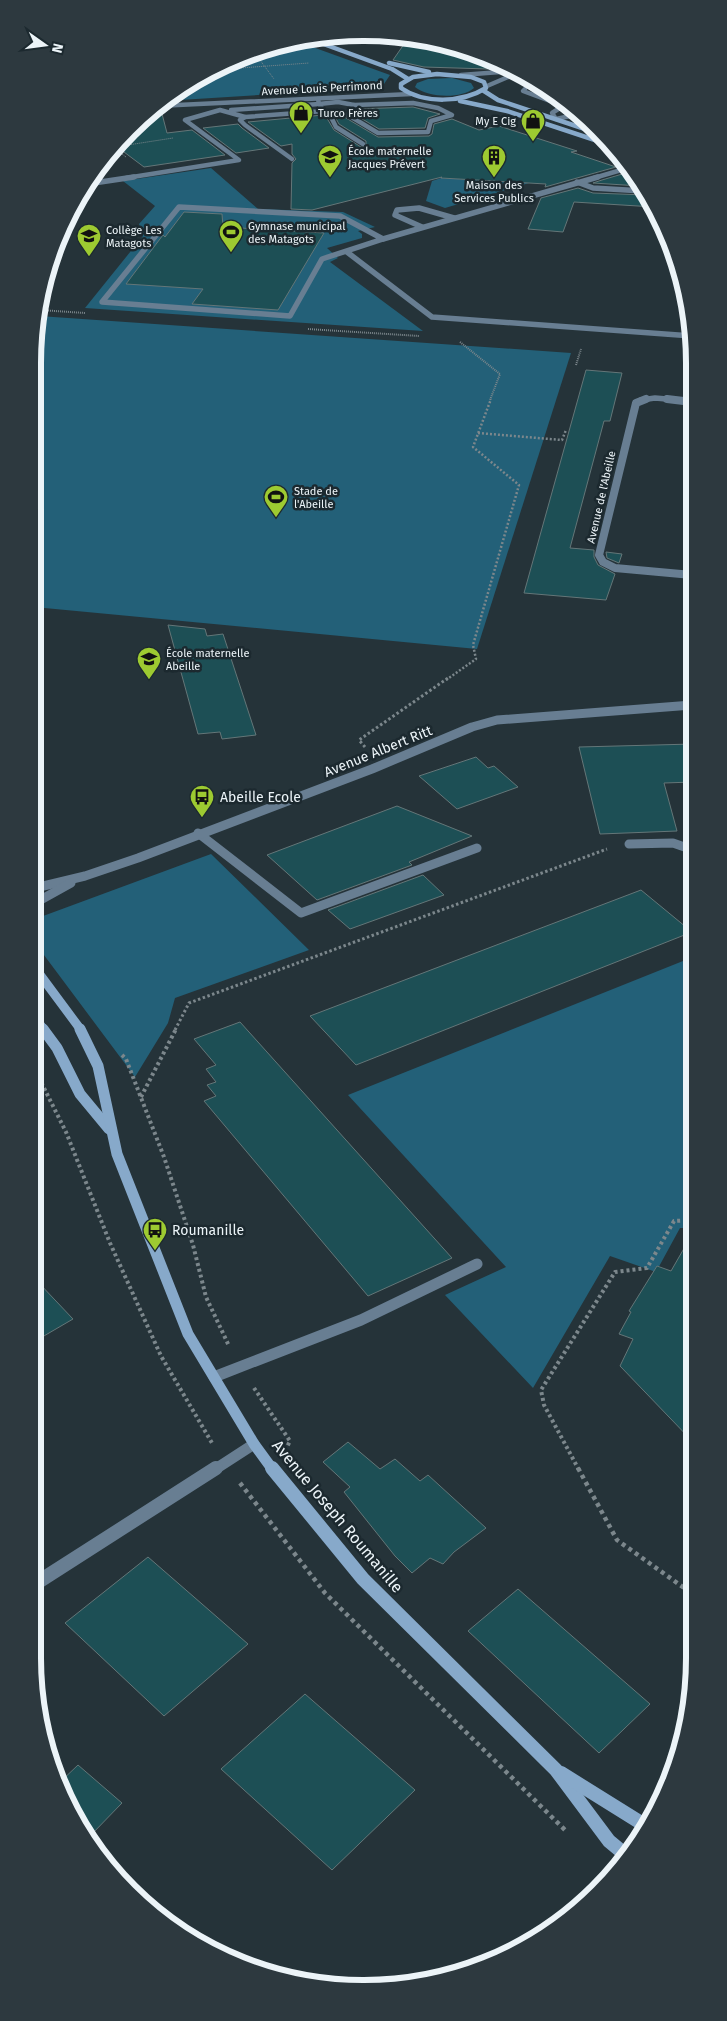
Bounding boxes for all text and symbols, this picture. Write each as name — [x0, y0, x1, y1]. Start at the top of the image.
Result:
north arrow — [20, 20, 70, 70]
text: N — [48, 41, 67, 55]
street label: Avenue Louis Perrimond — [261, 79, 383, 98]
shop icon: Turco Frères — [288, 100, 314, 134]
place label: Turco Frères — [318, 107, 378, 120]
shop icon: My E Cig — [520, 108, 546, 142]
place label: My E Cig — [475, 115, 516, 128]
school or university icon: École maternelle Jacques Prévert — [317, 144, 343, 178]
place label: École maternelle Jacques Prévert — [348, 144, 432, 171]
building icon: Maison des Services Publics — [481, 144, 507, 178]
place label: Maison des Services Publics — [454, 179, 534, 205]
sports icon: Gymnase municipal des Matagots — [218, 219, 244, 253]
place label: Gymnase municipal des Matagots — [248, 220, 345, 246]
school or university icon: Collège Les Matagots — [76, 223, 102, 257]
place label: Collège Les Matagots — [106, 224, 162, 250]
street label: Avenue de l'Abeille — [585, 450, 618, 545]
sports icon: Stade de l'Abeille — [263, 484, 289, 518]
place label: Stade de l'Abeille — [294, 485, 338, 511]
school or university icon: École maternelle Abeille — [136, 646, 162, 680]
place label: École maternelle Abeille — [166, 646, 250, 673]
street label: Avenue Albert Ritt — [322, 722, 436, 781]
bus stop icon: Abeille Ecole — [189, 784, 215, 818]
place label: Abeille Ecole — [220, 789, 301, 806]
bus stop icon: Roumanille — [142, 1217, 168, 1251]
place label: Roumanille — [172, 1222, 244, 1239]
street label: Avenue Joseph Roumanille — [268, 1436, 407, 1596]

